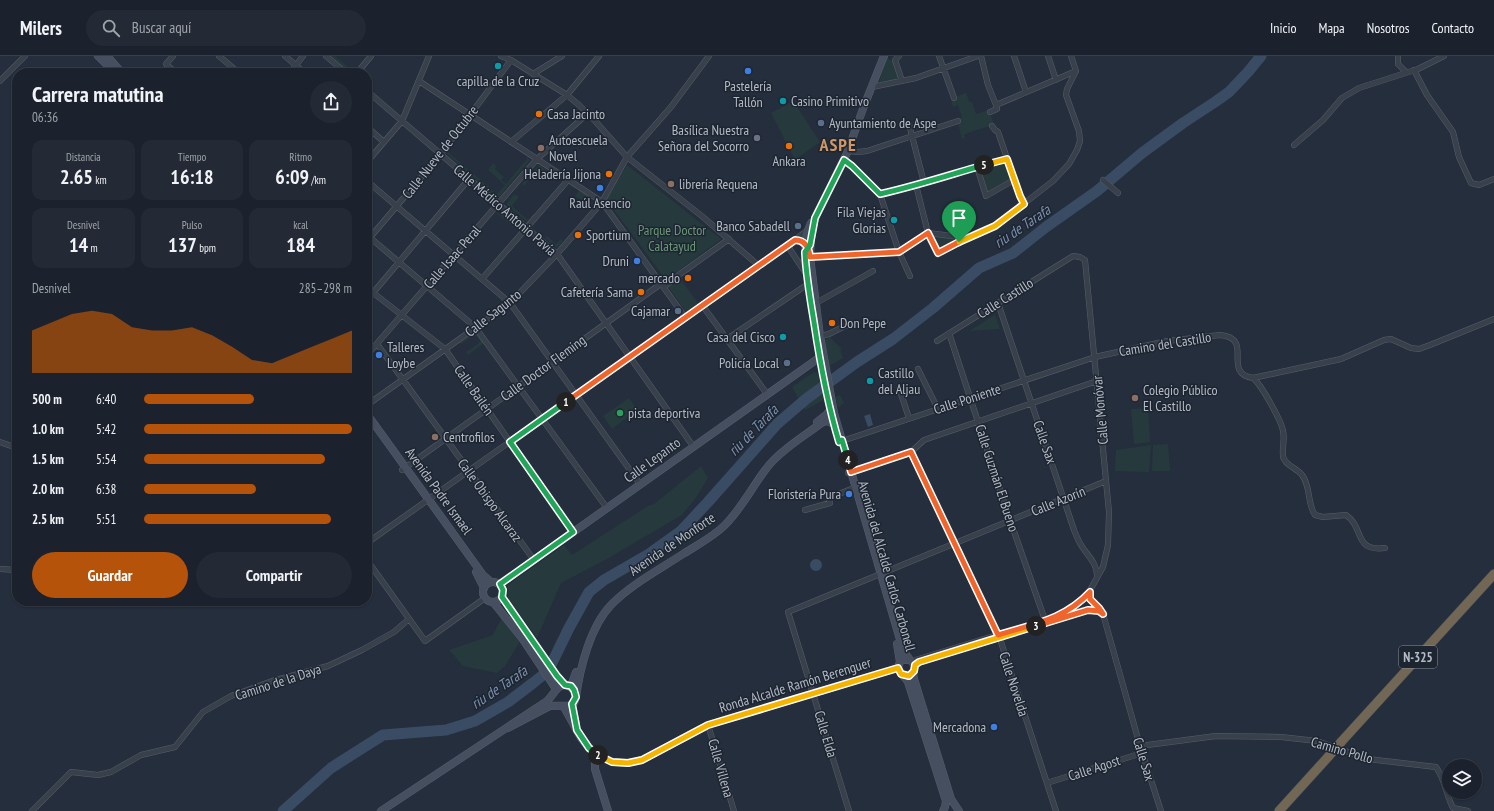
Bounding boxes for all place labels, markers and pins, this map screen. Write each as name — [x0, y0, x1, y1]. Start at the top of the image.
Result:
marker: capilla de la Cruz — [493, 61, 503, 71]
marker: Pastelería Tallón — [743, 66, 753, 76]
place label: capilla de la Cruz — [457, 72, 539, 90]
place label: Pastelería Tallón — [724, 77, 772, 111]
place label: Casino Primitivo — [791, 92, 869, 110]
marker: Casino Primitivo — [778, 96, 788, 106]
place label: Casa Jacinto — [547, 105, 605, 123]
marker: Casa Jacinto — [534, 109, 544, 119]
place label: Ayuntamiento de Aspe — [829, 114, 937, 132]
marker: Ayuntamiento de Aspe — [816, 118, 826, 128]
place label: Basílica Nuestra Señora del Socorro — [658, 121, 749, 155]
place label: Autoescuela Novel — [549, 131, 608, 165]
marker: Basílica Nuestra Señora del Socorro — [752, 133, 762, 143]
marker: Ankara — [784, 141, 794, 151]
marker: Autoescuela Novel — [536, 143, 546, 153]
place label: Ankara — [772, 152, 806, 170]
pin: 5 — [974, 155, 994, 175]
place label: Heladería Jijona — [524, 165, 601, 183]
marker: Heladería Jijona — [604, 169, 614, 179]
place label: librería Requena — [679, 175, 758, 193]
marker: librería Requena — [666, 179, 676, 189]
marker: Raúl Asencio — [595, 183, 605, 193]
place label: Raúl Asencio — [569, 194, 631, 212]
pin — [942, 201, 976, 242]
place label: Fila Viejas Glorias — [837, 203, 886, 237]
marker: Fila Viejas Glorias — [889, 215, 899, 225]
place label: Banco Sabadell — [716, 217, 791, 235]
marker: Banco Sabadell — [793, 221, 803, 231]
place label: Sportium — [586, 226, 630, 244]
marker: Sportium — [573, 230, 583, 240]
place label: Druni — [603, 252, 629, 270]
marker: Druni — [632, 256, 642, 266]
place label: mercado — [639, 269, 680, 287]
marker: mercado — [683, 273, 693, 283]
place label: Cafetería Sama — [561, 283, 633, 301]
marker: Cafetería Sama — [636, 287, 646, 297]
place label: Cajamar — [631, 302, 670, 320]
marker: Cajamar — [673, 306, 683, 316]
place label: Don Pepe — [840, 314, 886, 332]
marker: Don Pepe — [827, 318, 837, 328]
place label: Casa del Cisco — [707, 328, 775, 346]
marker: Casa del Cisco — [778, 332, 788, 342]
place label: Talleres Loybe — [387, 338, 425, 372]
marker: Talleres Loybe — [374, 350, 384, 360]
place label: Policía Local — [719, 354, 780, 372]
marker: Policía Local — [782, 358, 792, 368]
place label: Castillo del Aljau — [878, 364, 920, 398]
marker: Castillo del Aljau — [865, 376, 875, 386]
place label: Colegio Público El Castillo — [1143, 381, 1218, 415]
pin: 1 — [556, 392, 576, 412]
marker: Colegio Público El Castillo — [1130, 393, 1140, 403]
place label: pista deportiva — [628, 404, 700, 422]
marker: pista deportiva — [615, 408, 625, 418]
place label: Centrofilos — [443, 428, 495, 446]
marker: Centrofilos — [430, 432, 440, 442]
pin: 4 — [838, 450, 858, 470]
place label: Floristería Pura — [768, 485, 841, 503]
marker: Floristería Pura — [844, 489, 854, 499]
pin: 3 — [1026, 616, 1046, 636]
place label: Mercadona — [933, 718, 986, 736]
marker: Mercadona — [989, 722, 999, 732]
pin: 2 — [588, 745, 608, 765]

